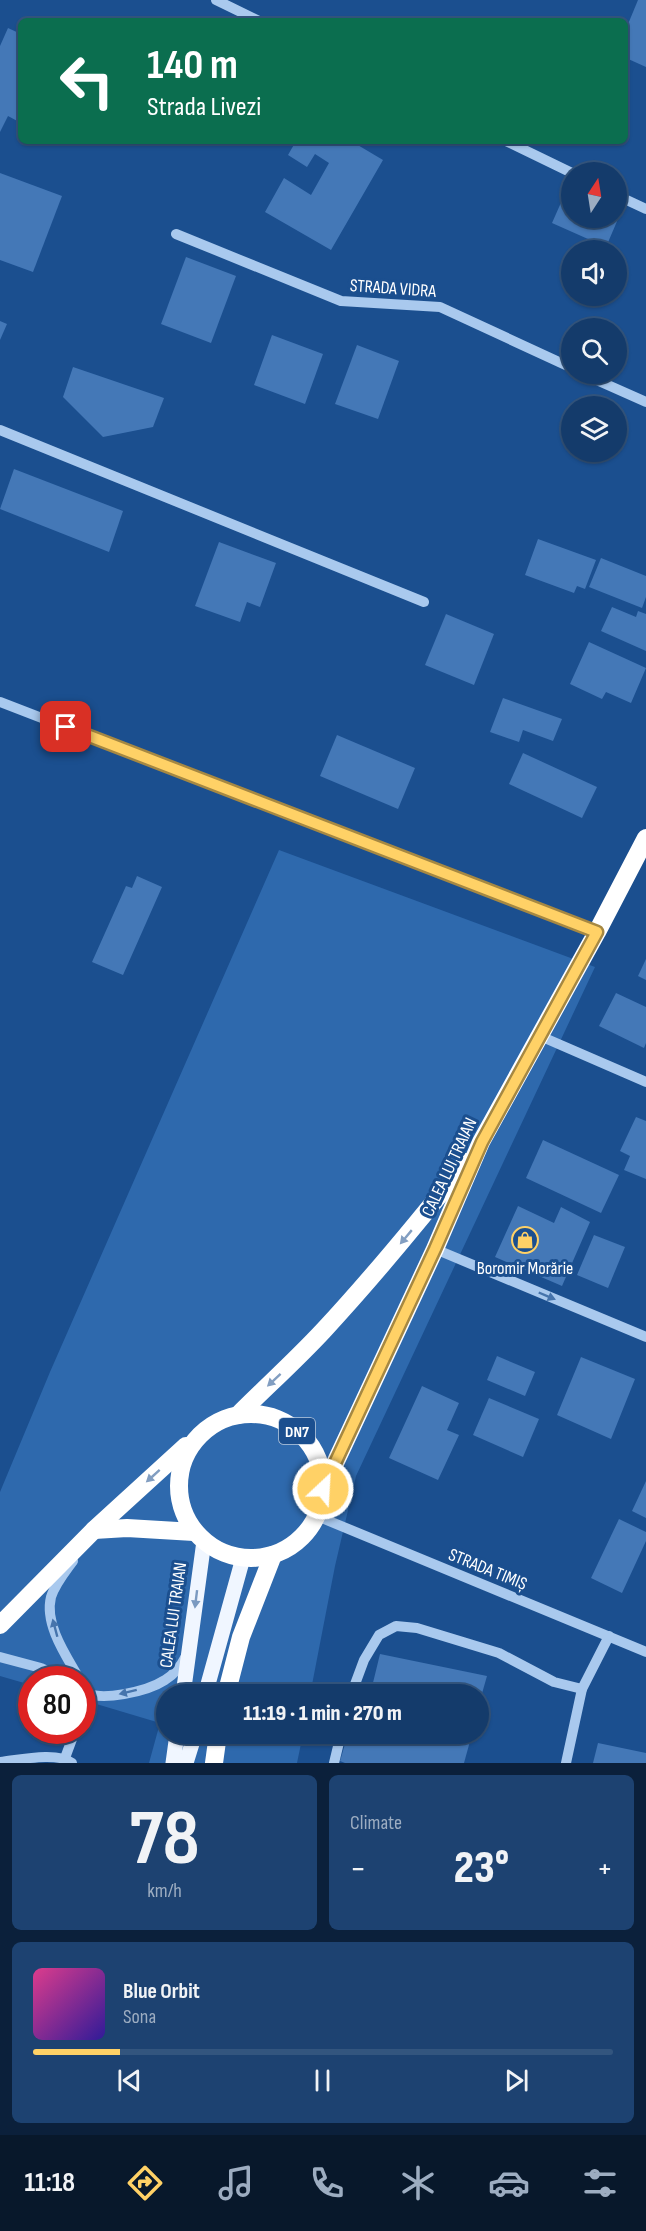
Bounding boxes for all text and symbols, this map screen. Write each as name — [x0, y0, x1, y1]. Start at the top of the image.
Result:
text: 140 m — [147, 40, 238, 91]
icon: left — [48, 42, 126, 120]
text: Strada Livezi — [147, 91, 261, 123]
north arrow — [561, 162, 627, 228]
map controls — [561, 162, 627, 462]
button: sound — [561, 240, 627, 306]
street label: STRADA VIDRA — [349, 275, 437, 302]
button: search — [561, 318, 627, 384]
button: layers — [561, 396, 627, 462]
pin — [40, 701, 91, 752]
icon: arrive — [49, 710, 82, 743]
street label: CALEA LUI TRAIAN — [417, 1115, 481, 1220]
shop icon: Boromir Morărie — [510, 1225, 540, 1255]
one-way arrow — [399, 1229, 412, 1245]
place label: Boromir Morărie — [477, 1258, 573, 1279]
one-way arrow — [538, 1292, 556, 1301]
one-way arrow — [266, 1373, 281, 1387]
road number: DN7 — [279, 1418, 315, 1444]
position arrow — [291, 1457, 355, 1521]
one-way arrow — [146, 1469, 161, 1483]
street label: STRADA TIMIȘ — [445, 1544, 530, 1595]
street label: CALEA LUI TRAIAN — [156, 1561, 191, 1669]
one-way arrow — [192, 1590, 201, 1609]
one-way arrow — [49, 1618, 59, 1637]
speed limit sign: 80 — [18, 1666, 96, 1744]
one-way arrow — [119, 1688, 138, 1698]
text: 11:19 · 1 min · 270 m — [243, 1700, 402, 1727]
text: 78 — [129, 1793, 200, 1886]
text: Climate — [350, 1811, 402, 1835]
text: 23° — [454, 1841, 509, 1896]
text: − — [350, 1849, 366, 1889]
text: + — [597, 1849, 613, 1889]
text: km/h — [147, 1879, 182, 1903]
text: Blue Orbit — [123, 1978, 200, 2005]
text: Sona — [123, 2005, 156, 2029]
icon: previous — [113, 2064, 146, 2097]
icon: pause — [306, 2064, 339, 2097]
icon: next — [500, 2064, 533, 2097]
icon: directions — [124, 2162, 166, 2204]
icon: music — [215, 2162, 257, 2204]
icon: phone — [306, 2162, 348, 2204]
icon: climate — [397, 2162, 439, 2204]
icon: car — [488, 2162, 530, 2204]
icon: filters — [579, 2162, 621, 2204]
text: 11:18 — [25, 2167, 75, 2199]

